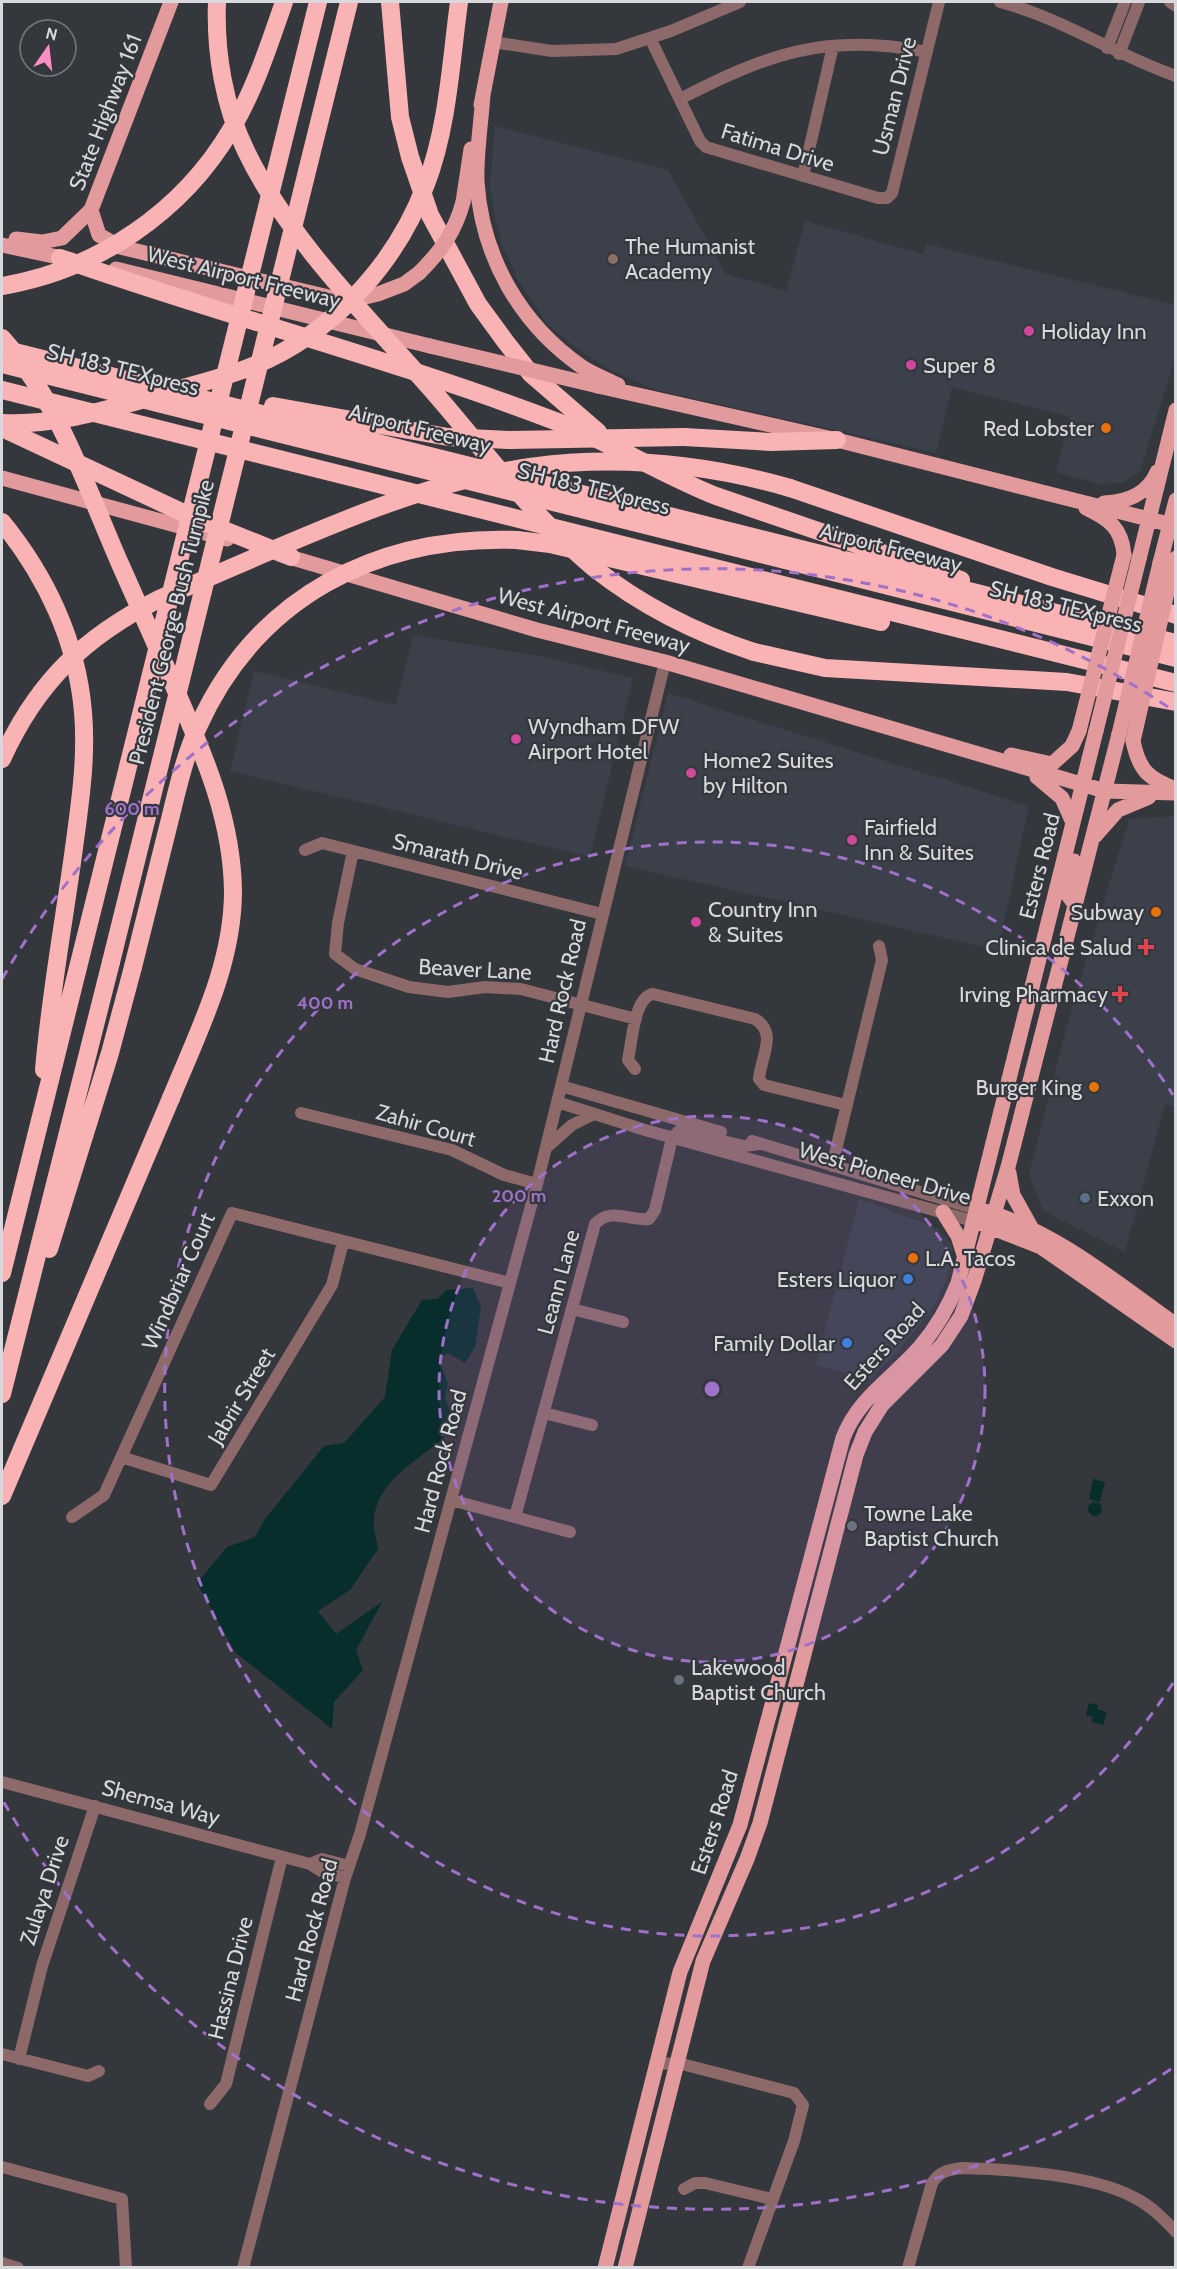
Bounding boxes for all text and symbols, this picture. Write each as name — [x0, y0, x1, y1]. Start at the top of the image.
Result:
north arrow — [18, 18, 78, 78]
text: N — [44, 23, 59, 45]
street label: State Highway 161 — [63, 30, 148, 194]
street label: Usman Drive — [867, 34, 922, 158]
street label: Fatima Drive — [718, 117, 838, 177]
place label: The Humanist Academy — [625, 233, 755, 285]
street label: West Airport Freeway — [144, 240, 343, 315]
marker: The Humanist Academy — [606, 252, 620, 266]
place label: Holiday Inn — [1041, 318, 1147, 345]
marker: Holiday Inn — [1022, 324, 1036, 338]
street label: SH 183 TEXpress — [44, 338, 202, 401]
place label: Super 8 — [923, 352, 996, 379]
marker: Super 8 — [904, 358, 918, 372]
street label: Airport Freeway — [346, 398, 494, 459]
place label: Red Lobster — [983, 415, 1094, 442]
marker: Red Lobster — [1099, 421, 1113, 435]
street label: SH 183 TEXpress — [515, 457, 673, 520]
street label: President George Bush Turnpike — [123, 477, 220, 767]
street label: Airport Freeway — [817, 517, 965, 578]
street label: SH 183 TEXpress — [987, 575, 1145, 638]
street label: West Airport Freeway — [495, 582, 693, 659]
place label: Wyndham DFW Airport Hotel — [528, 713, 679, 765]
marker: Wyndham DFW Airport Hotel — [509, 732, 523, 746]
place label: Home2 Suites by Hilton — [703, 747, 834, 799]
marker: Home2 Suites by Hilton — [684, 766, 698, 780]
text: 600 m — [104, 798, 160, 820]
street label: Esters Road — [1013, 810, 1066, 922]
place label: Fairfield Inn & Suites — [864, 814, 974, 866]
street label: Smarath Drive — [390, 827, 526, 886]
marker: Fairfield Inn & Suites — [845, 833, 859, 847]
place label: Country Inn & Suites — [708, 896, 817, 948]
place label: Subway — [1071, 899, 1144, 926]
marker: Subway — [1149, 905, 1163, 919]
marker: Country Inn & Suites — [689, 915, 703, 929]
street label: Hard Rock Road — [533, 916, 592, 1066]
place label: Clinica de Salud — [985, 934, 1132, 961]
marker: Clinica de Salud — [1137, 938, 1155, 956]
street label: Beaver Lane — [418, 953, 532, 986]
place label: Irving Pharmacy — [959, 981, 1108, 1008]
marker: Irving Pharmacy — [1113, 987, 1127, 1001]
text: 400 m — [297, 992, 353, 1014]
place label: Burger King — [976, 1074, 1083, 1101]
marker: Burger King — [1087, 1080, 1101, 1094]
street label: Zahir Court — [373, 1098, 479, 1153]
street label: West Pioneer Drive — [796, 1136, 974, 1211]
text: 200 m — [492, 1185, 546, 1207]
place label: Exxon — [1097, 1185, 1154, 1212]
marker: Exxon — [1078, 1191, 1092, 1205]
street label: Windbriar Court — [136, 1208, 221, 1354]
street label: Leann Lane — [532, 1227, 585, 1337]
place label: L.A. Tacos — [925, 1245, 1016, 1272]
marker: L.A. Tacos — [906, 1251, 920, 1265]
place label: Esters Liquor — [777, 1266, 896, 1293]
marker: Esters Liquor — [901, 1272, 915, 1286]
street label: Esters Road — [838, 1297, 931, 1396]
place label: Family Dollar — [713, 1330, 835, 1357]
marker: Family Dollar — [840, 1336, 854, 1350]
street label: Jabrir Street — [201, 1342, 281, 1450]
centre of rings — [702, 1379, 722, 1399]
street label: Hard Rock Road — [408, 1387, 473, 1536]
place label: Towne Lake Baptist Church — [864, 1500, 999, 1552]
marker: Towne Lake Baptist Church — [845, 1519, 859, 1533]
place label: Lakewood Baptist Church — [691, 1654, 826, 1706]
marker: Lakewood Baptist Church — [672, 1673, 686, 1687]
street label: Esters Road — [685, 1766, 744, 1878]
street label: Shemsa Way — [99, 1774, 223, 1831]
street label: Zulaya Drive — [14, 1832, 75, 1949]
street label: Hard Rock Road — [279, 1856, 344, 2005]
street label: Hassina Drive — [202, 1914, 259, 2042]

